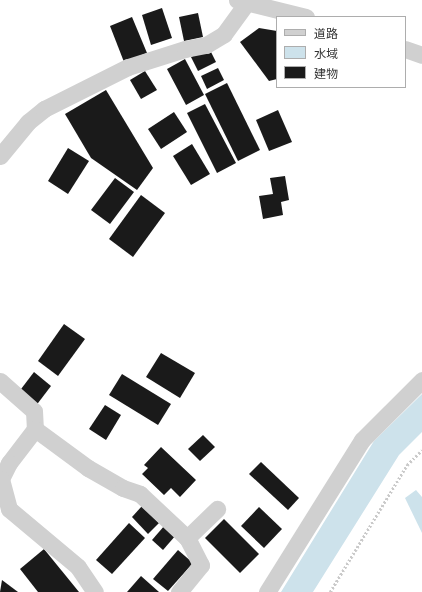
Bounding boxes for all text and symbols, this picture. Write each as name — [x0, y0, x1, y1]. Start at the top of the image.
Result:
legend — [276, 16, 406, 88]
text: 道路 — [314, 26, 338, 40]
text: 水域 — [314, 46, 338, 60]
text: 建物 — [314, 66, 338, 80]

